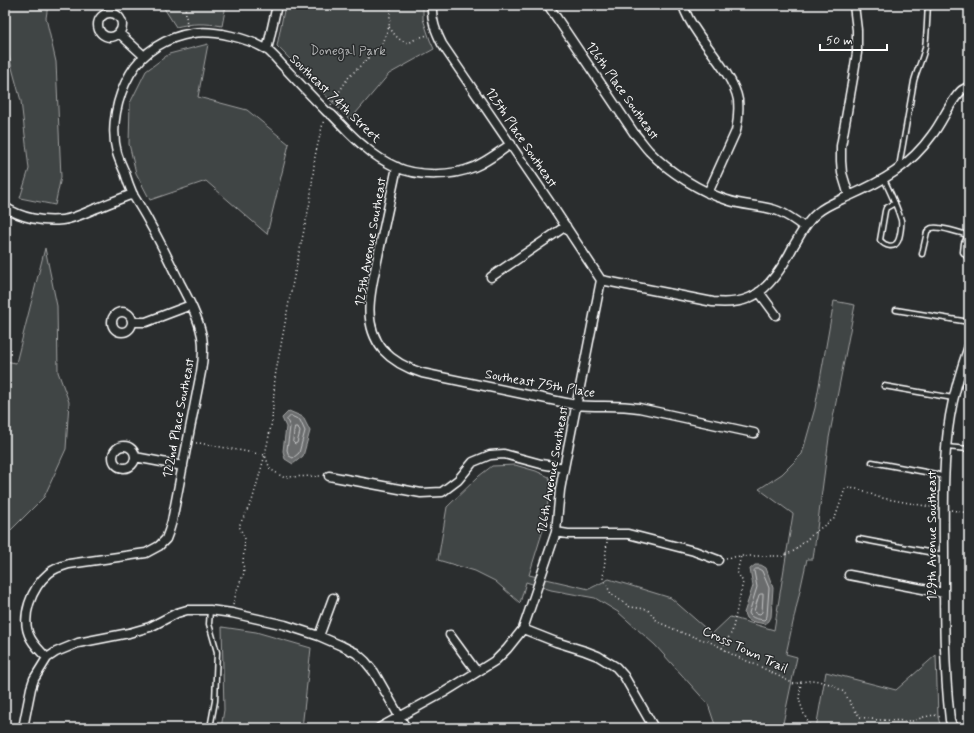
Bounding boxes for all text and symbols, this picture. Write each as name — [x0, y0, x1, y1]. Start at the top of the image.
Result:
scale bar — [820, 26, 887, 52]
text: 50 m — [826, 33, 853, 49]
street label: 126th Place Southeast — [582, 39, 662, 143]
park label: Donegal Park — [310, 43, 386, 61]
street label: Southeast 74th Street — [286, 51, 385, 147]
street label: 125th Place Southeast — [481, 85, 561, 191]
street label: 125th Avenue Southeast — [351, 176, 391, 308]
street label: 122nd Place Southeast — [159, 357, 199, 479]
street label: Southeast 75th Place — [484, 366, 596, 402]
street label: 126th Avenue Southeast — [533, 405, 573, 535]
street label: 129th Avenue Southeast — [924, 471, 941, 601]
street label: Cross Town Trail — [699, 623, 791, 677]

